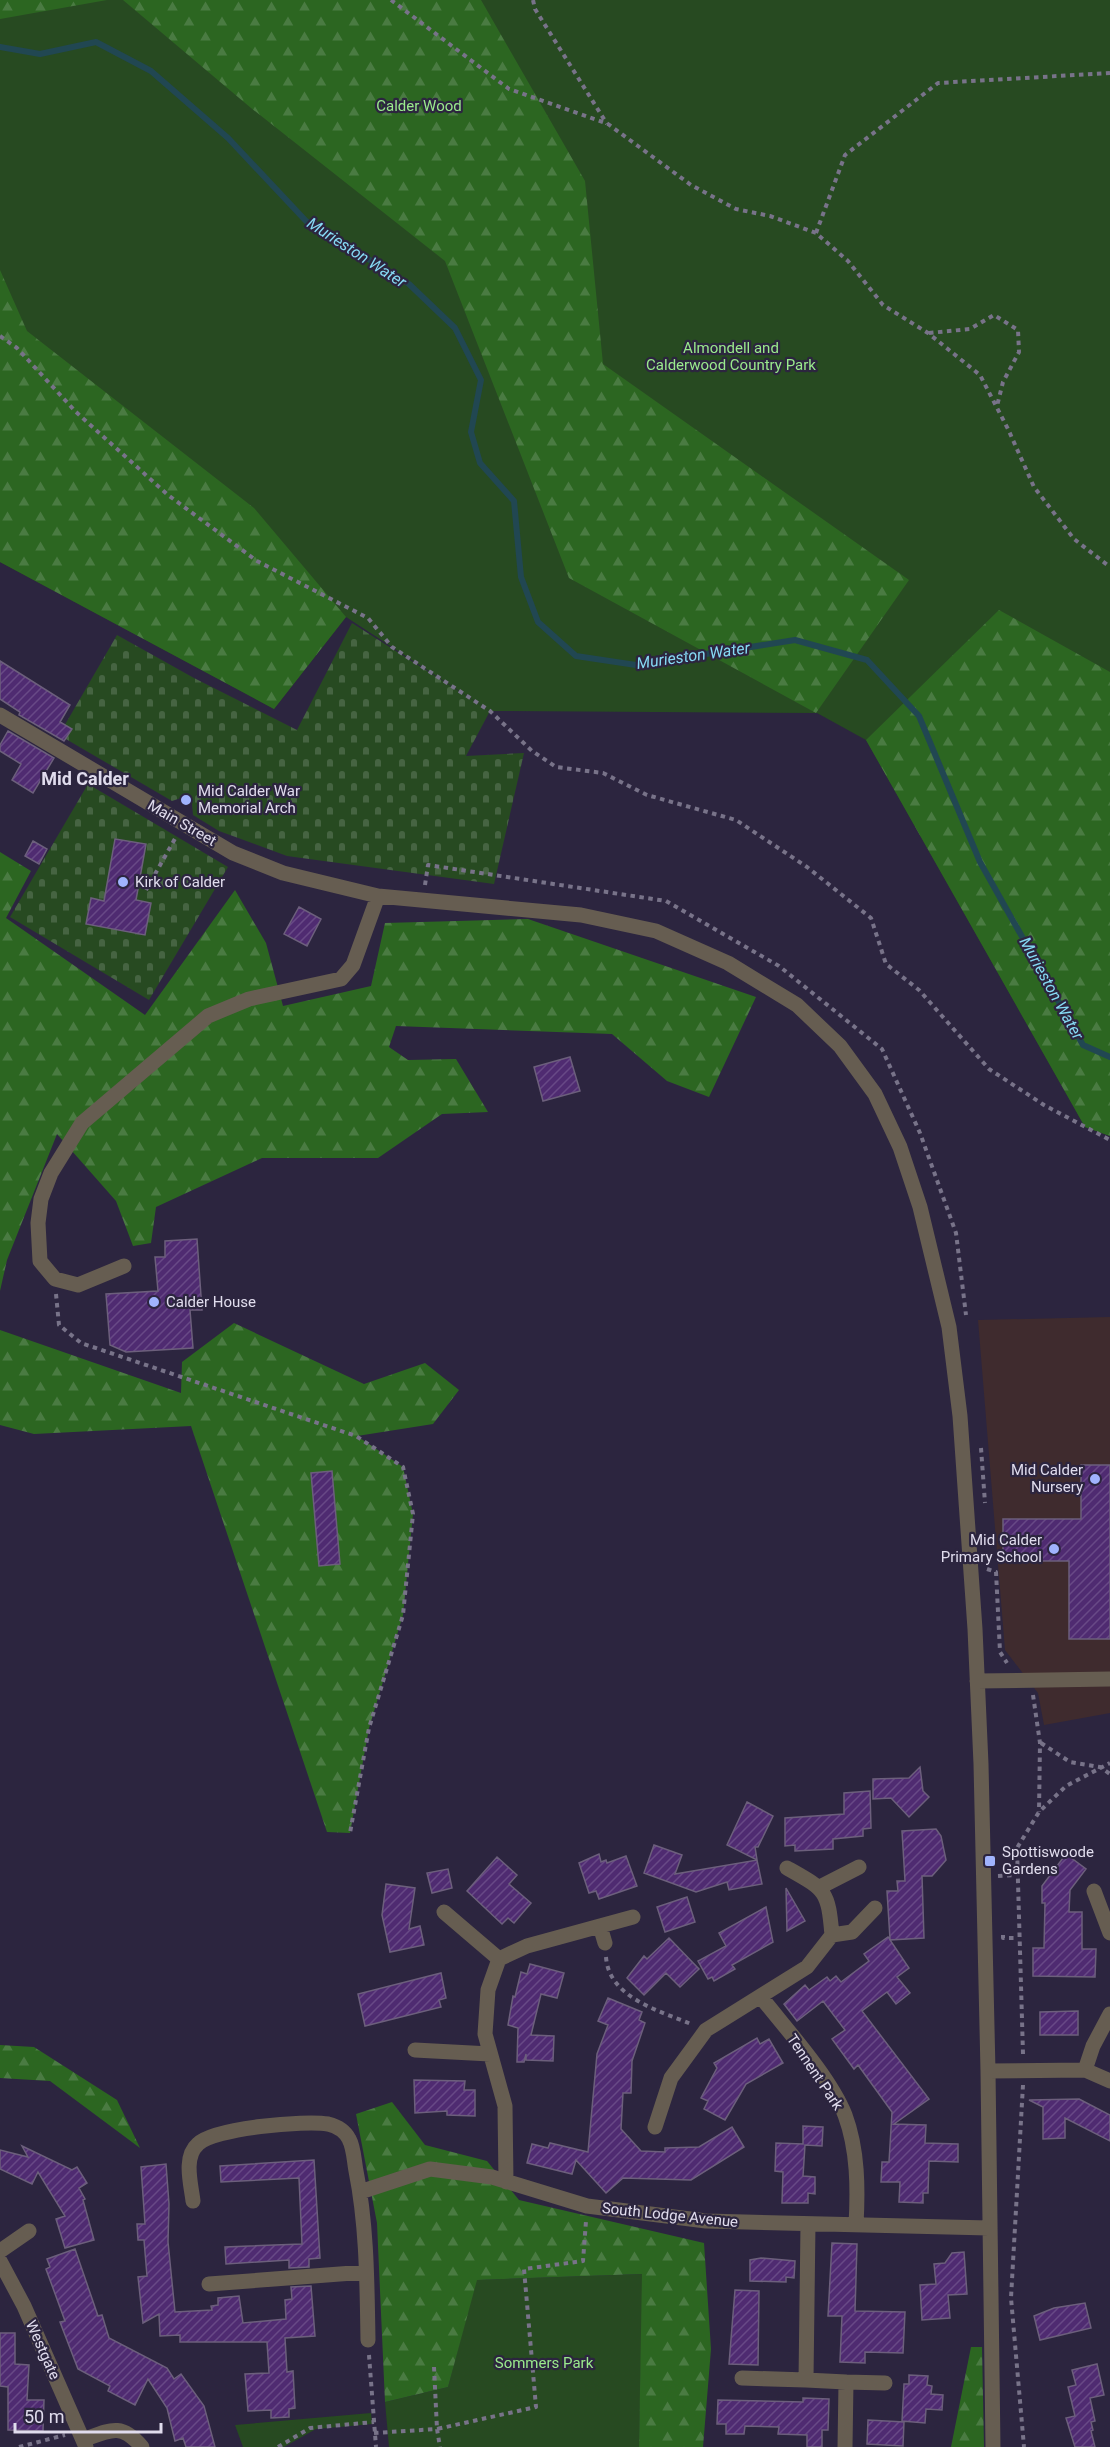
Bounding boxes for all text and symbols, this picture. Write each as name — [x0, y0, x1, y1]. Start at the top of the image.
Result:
park label: Calder Wood — [376, 97, 462, 115]
water label: Murieston Water — [304, 213, 410, 292]
park label: Almondell and Calderwood Country Park — [646, 339, 816, 374]
water label: Murieston Water — [635, 638, 752, 673]
district label: Mid Calder — [41, 768, 129, 789]
place label: Mid Calder War Memorial Arch — [198, 782, 300, 817]
marker: Mid Calder War Memorial Arch — [179, 793, 193, 807]
street label: Main Street — [144, 796, 220, 850]
place label: Kirk of Calder — [135, 873, 225, 891]
marker: Kirk of Calder — [116, 875, 130, 889]
water label: Murieston Water — [1016, 934, 1088, 1043]
place label: Calder House — [166, 1293, 256, 1311]
marker: Calder House — [147, 1295, 161, 1309]
place label: Mid Calder Nursery — [1011, 1461, 1083, 1496]
marker: Mid Calder Nursery — [1088, 1472, 1102, 1486]
place label: Mid Calder Primary School — [941, 1531, 1042, 1566]
marker: Mid Calder Primary School — [1047, 1542, 1061, 1556]
place label: Spottiswoode Gardens — [1002, 1843, 1094, 1878]
marker: Spottiswoode Gardens — [983, 1854, 997, 1868]
street label: Tennent Park — [783, 2031, 847, 2114]
street label: South Lodge Avenue — [601, 2199, 739, 2231]
street label: Westgate — [22, 2317, 64, 2383]
park label: Sommers Park — [495, 2354, 594, 2372]
scale bar — [15, 2396, 160, 2434]
text: 50 m — [24, 2406, 64, 2427]

